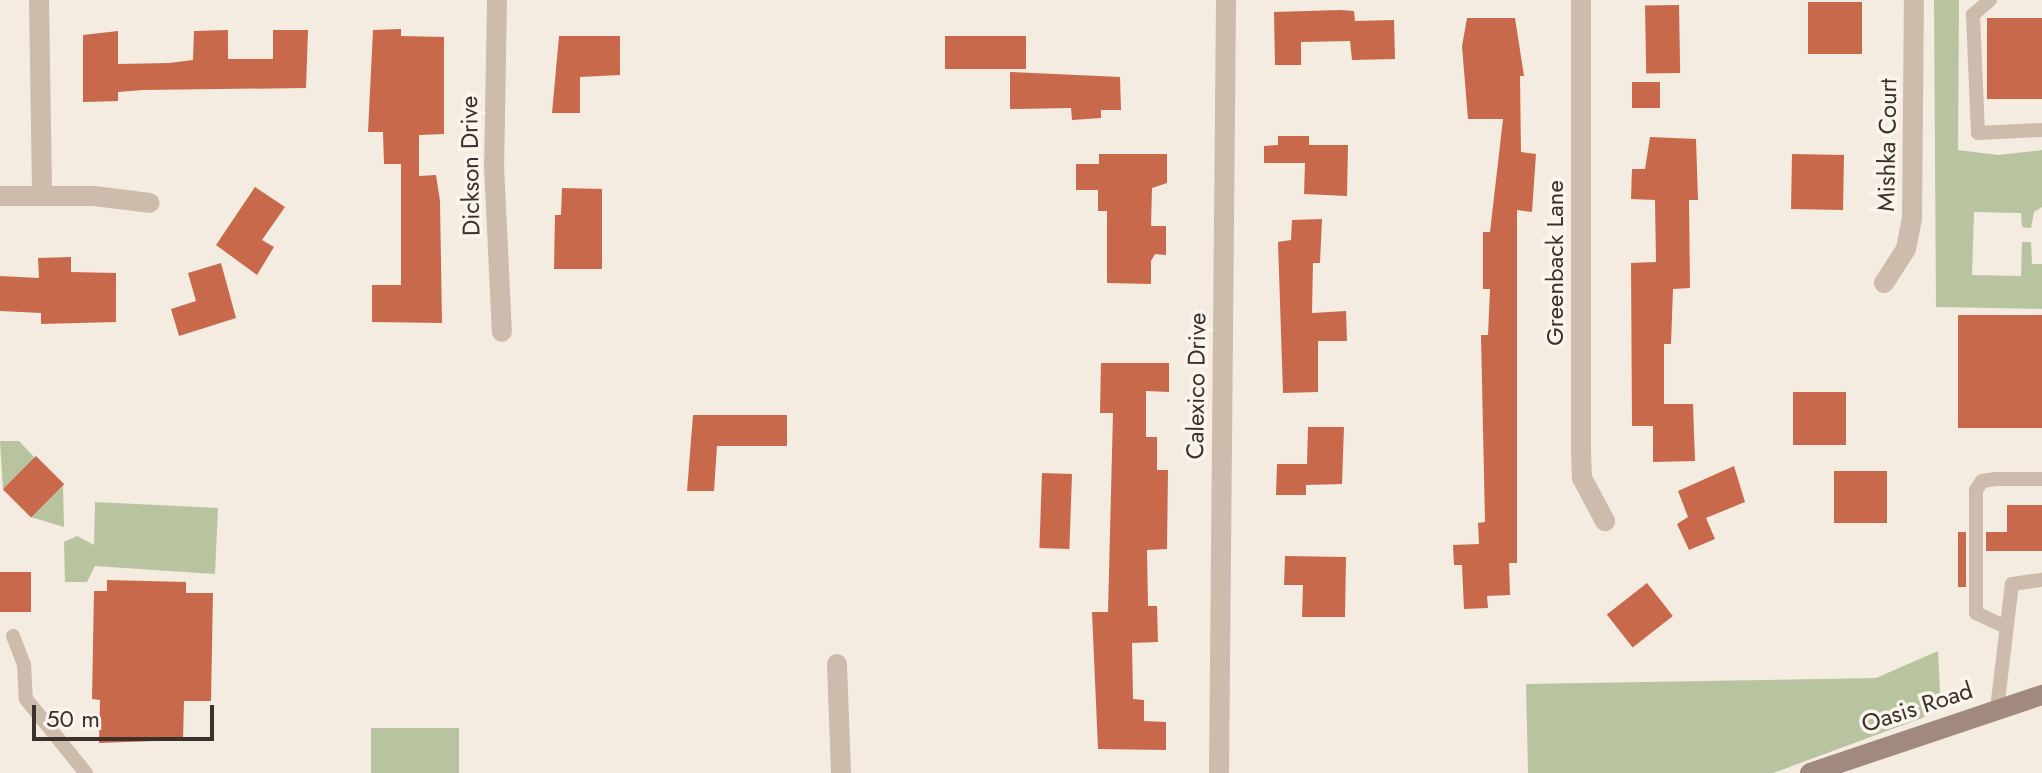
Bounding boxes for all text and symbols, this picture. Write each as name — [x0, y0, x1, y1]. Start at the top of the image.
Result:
street label: Mishka Court — [1871, 78, 1903, 212]
street label: Dickson Drive — [454, 95, 486, 237]
street label: Greenback Lane — [1541, 180, 1569, 346]
street label: Calexico Drive — [1180, 312, 1212, 460]
street label: Oasis Road — [1858, 676, 1976, 738]
scale bar — [36, 689, 218, 739]
text: 50 m — [46, 701, 100, 736]

